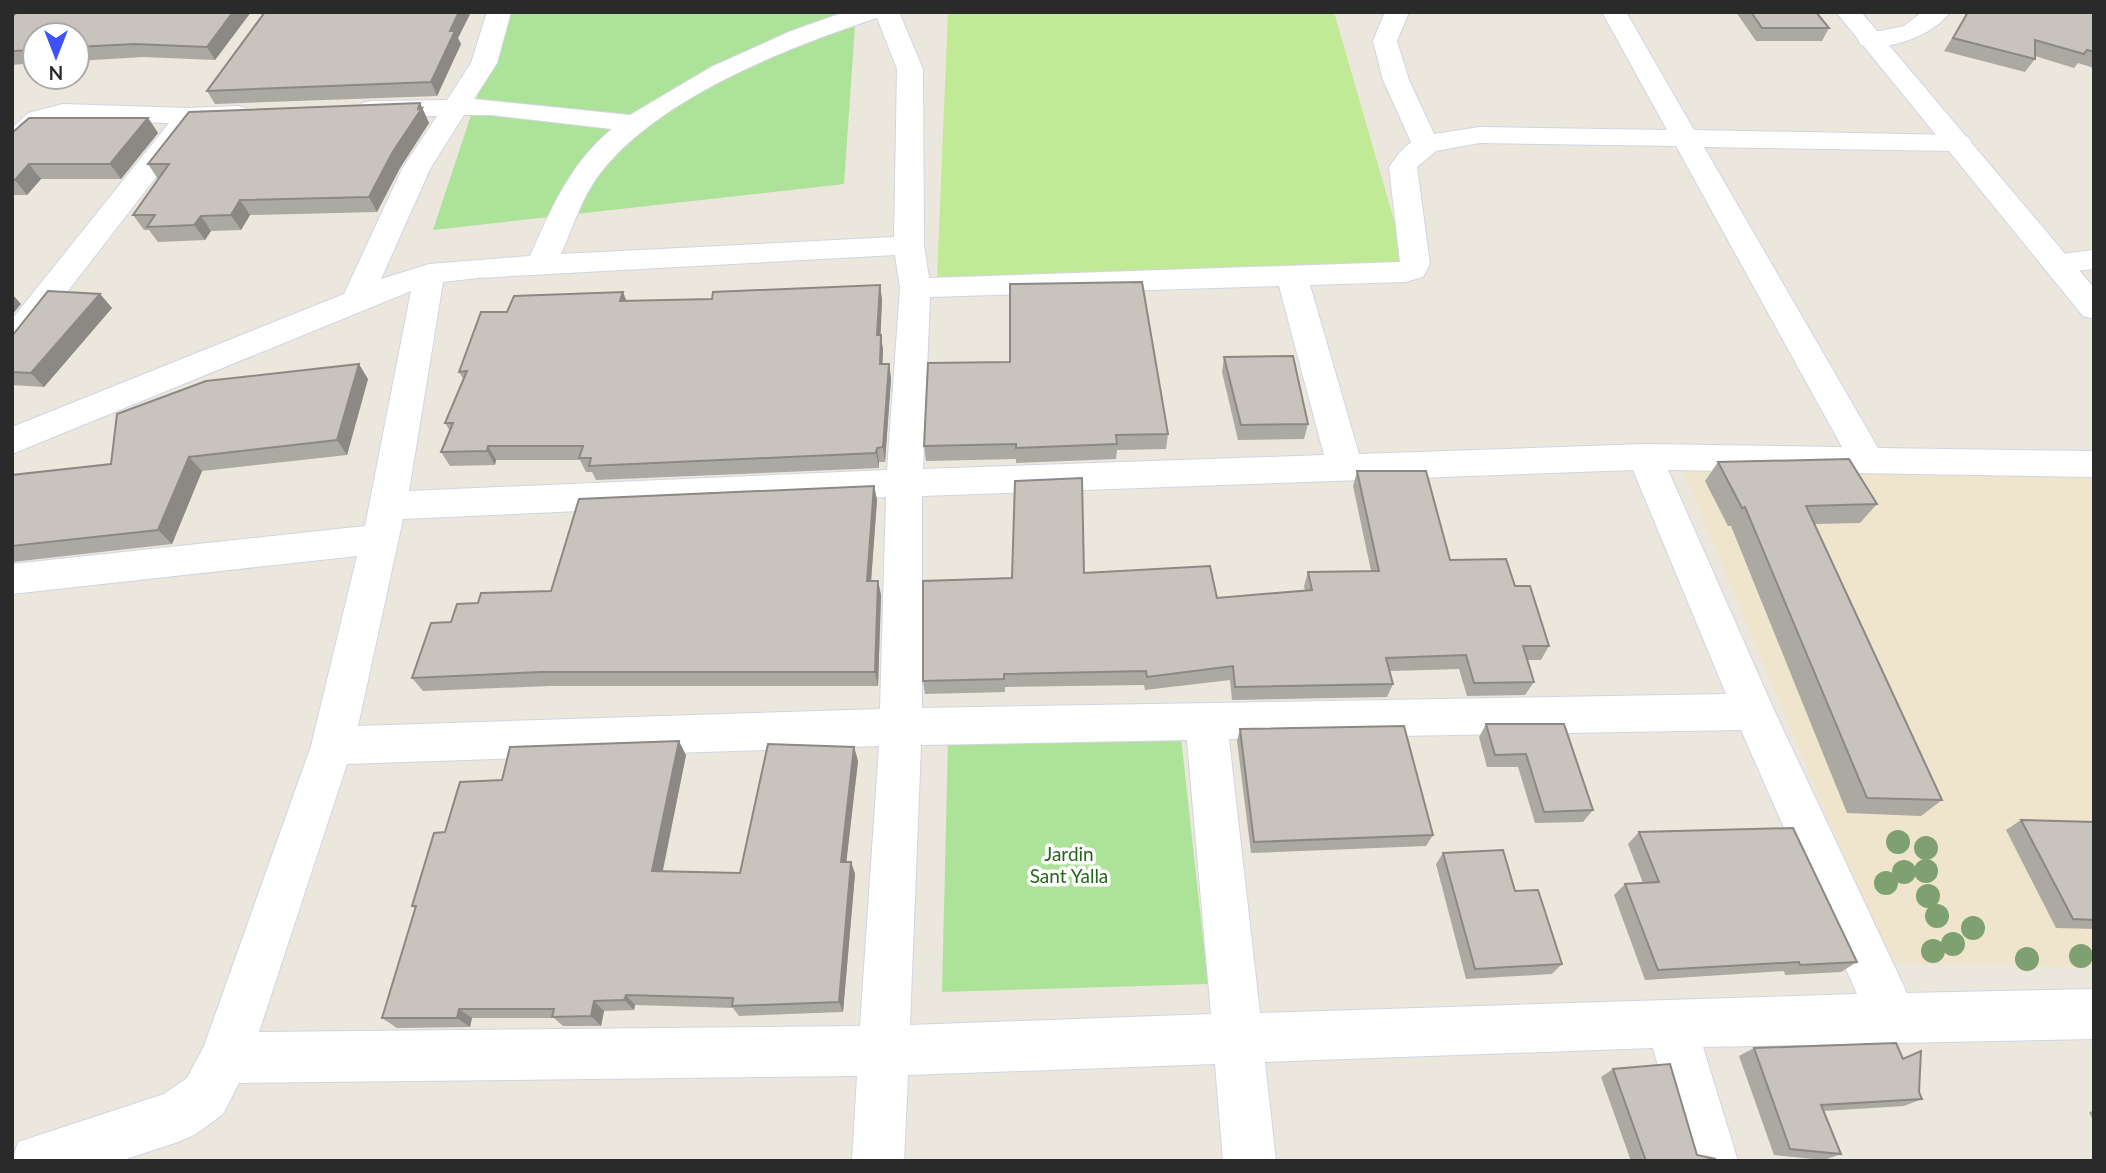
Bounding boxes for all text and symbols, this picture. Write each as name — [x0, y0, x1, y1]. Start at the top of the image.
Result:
north arrow — [21, 21, 91, 91]
text: N — [49, 62, 63, 85]
park label: Jardin Sant Yalla — [1030, 842, 1108, 887]

